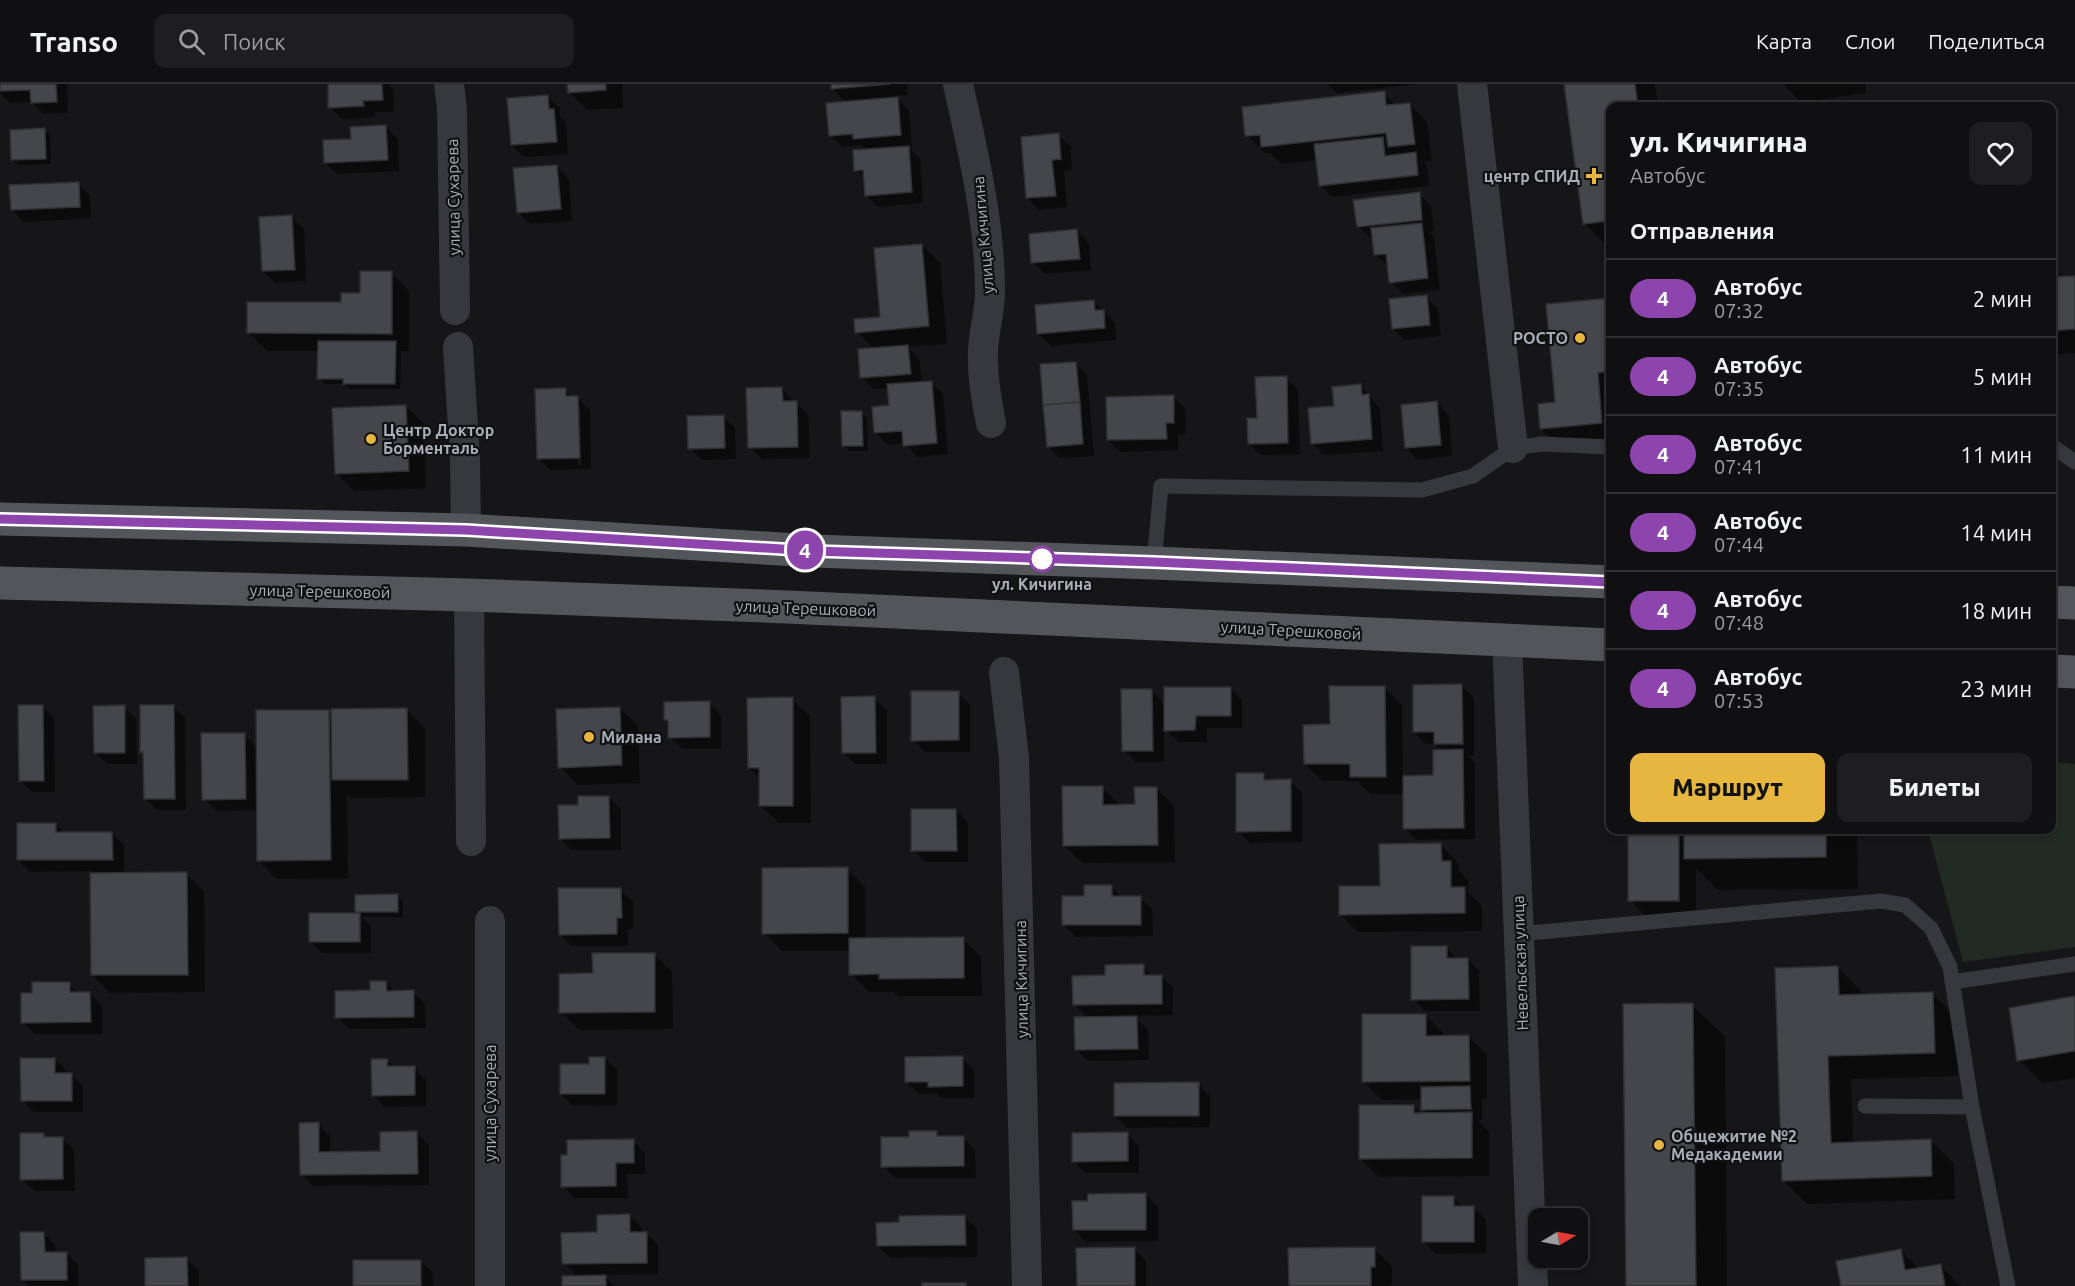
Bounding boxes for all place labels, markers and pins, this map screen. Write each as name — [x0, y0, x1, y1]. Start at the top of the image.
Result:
place label: центр СПИД — [1484, 167, 1580, 185]
marker: центр СПИД — [1585, 167, 1603, 185]
place label: РОСТО — [1513, 329, 1568, 347]
marker: РОСТО — [1573, 331, 1587, 345]
place label: Центр Доктор Борменталь — [383, 421, 494, 457]
marker: Центр Доктор Борменталь — [364, 432, 378, 446]
marker: ул. Кичигина — [1029, 546, 1055, 572]
place label: ул. Кичигина — [992, 575, 1092, 593]
place label: Милана — [601, 728, 662, 746]
marker: Милана — [582, 730, 596, 744]
place label: Общежитие №2 Медакадемии — [1671, 1127, 1797, 1163]
marker: Общежитие №2 Медакадемии — [1652, 1138, 1666, 1152]

